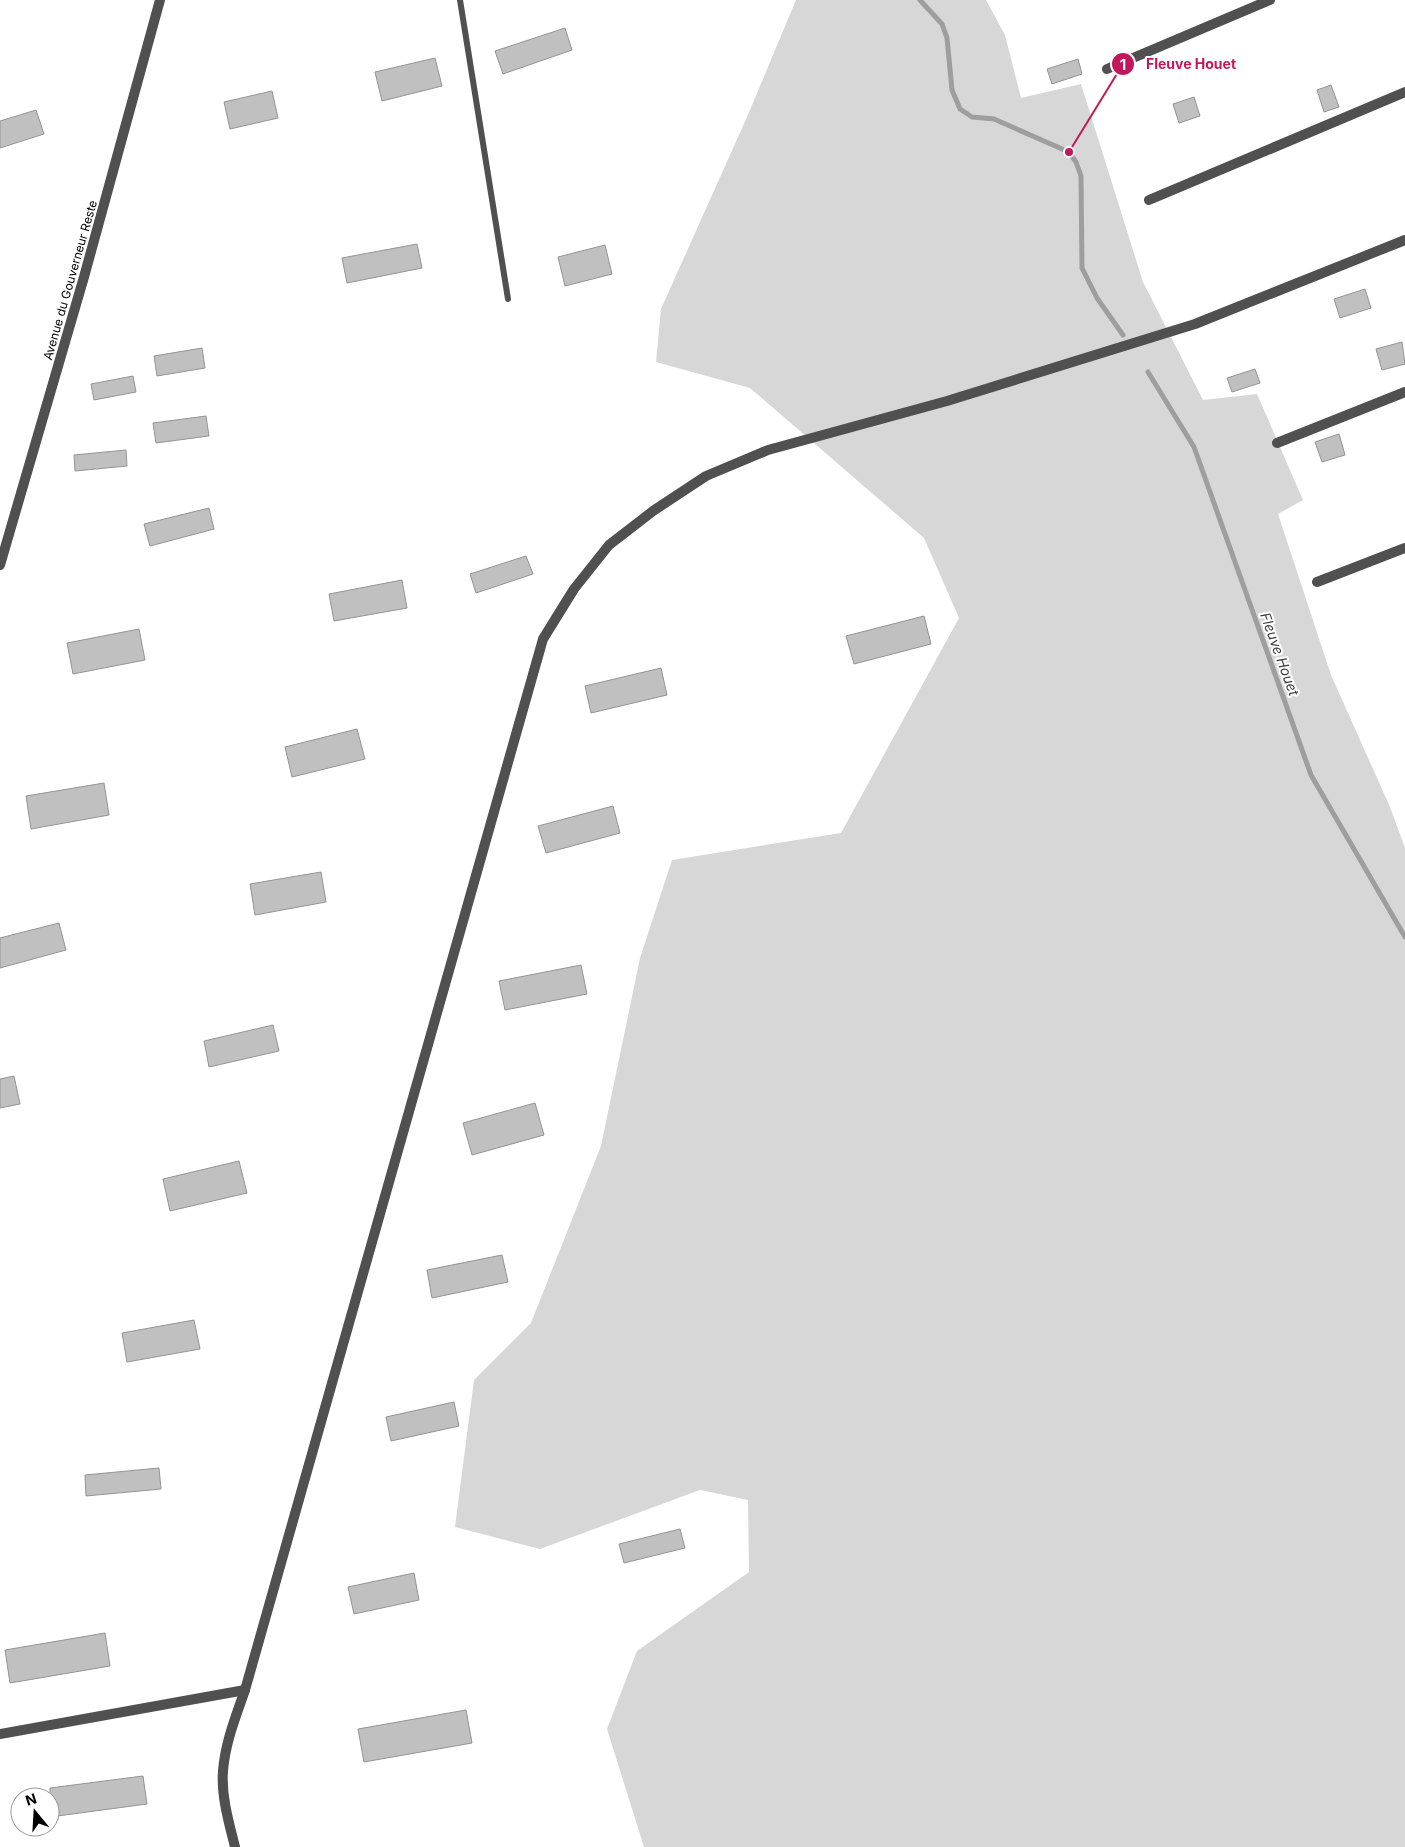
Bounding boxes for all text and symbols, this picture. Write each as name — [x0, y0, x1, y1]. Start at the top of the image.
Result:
callout: Fleuve Houet — [1111, 50, 1246, 79]
text: 1 — [1120, 55, 1126, 74]
text: Fleuve Houet — [1146, 55, 1236, 72]
street label: Avenue du Gouverneur Reste — [40, 198, 100, 362]
water label: Fleuve Houet — [1257, 610, 1303, 698]
north arrow — [10, 1787, 60, 1837]
text: N — [23, 1789, 39, 1809]

